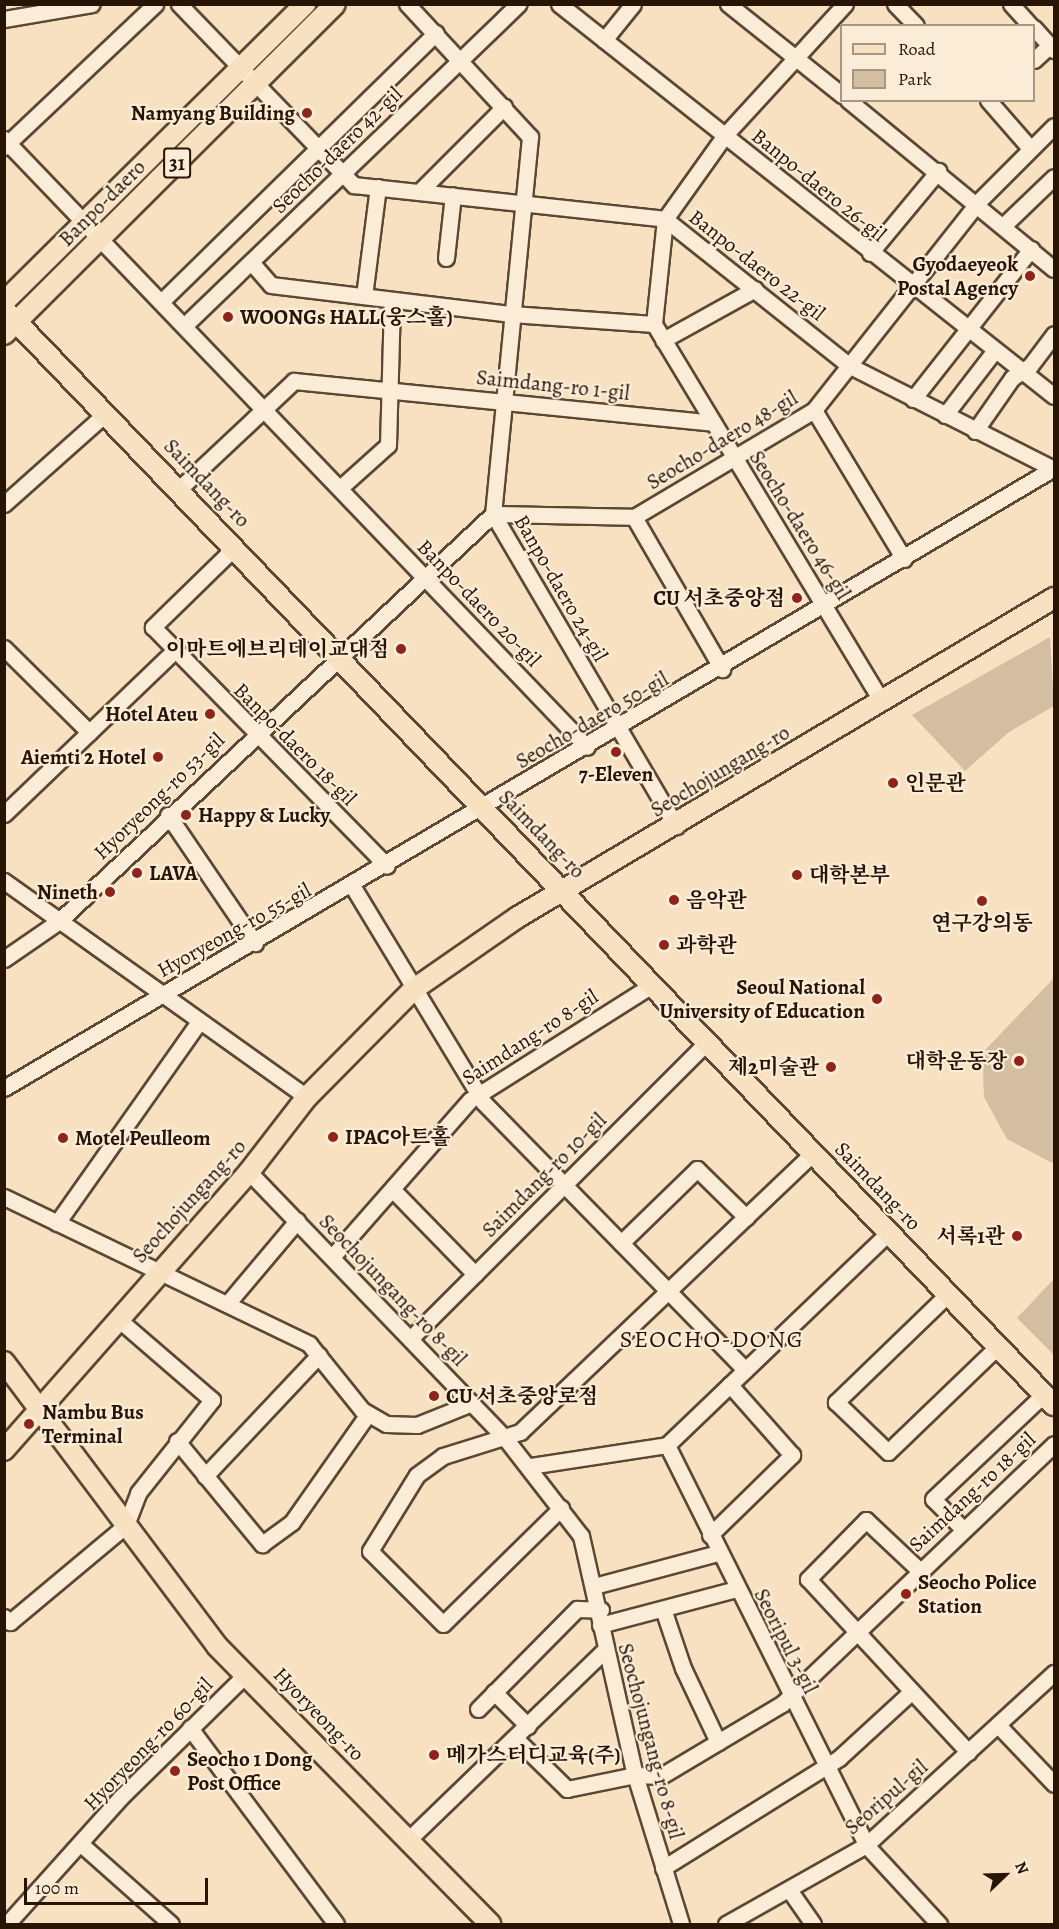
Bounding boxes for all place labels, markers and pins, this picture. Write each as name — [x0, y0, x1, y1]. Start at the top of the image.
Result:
place label: Namyang Building — [131, 100, 295, 126]
marker: Namyang Building — [300, 106, 314, 120]
place label: Gyodaeyeok Postal Agency — [897, 251, 1018, 301]
marker: Gyodaeyeok Postal Agency — [1023, 269, 1037, 283]
place label: WOONGs HALL(웅스홀) — [240, 304, 453, 330]
marker: WOONGs HALL(웅스홀) — [221, 310, 235, 324]
place label: CU 서초중앙점 — [653, 585, 785, 611]
marker: CU 서초중앙점 — [790, 591, 804, 605]
place label: 이마트에브리데이교대점 — [166, 636, 389, 662]
marker: 이마트에브리데이교대점 — [394, 642, 408, 656]
place label: Hotel Ateu — [105, 701, 198, 727]
marker: Hotel Ateu — [203, 707, 217, 721]
place label: Aiemti 2 Hotel — [21, 744, 146, 770]
marker: 7-Eleven — [609, 745, 623, 759]
marker: Aiemti 2 Hotel — [151, 750, 165, 764]
place label: 7-Eleven — [579, 761, 653, 787]
place label: 인문관 — [905, 770, 966, 796]
marker: 인문관 — [886, 776, 900, 790]
place label: Happy & Lucky — [198, 802, 330, 828]
marker: Happy & Lucky — [179, 808, 193, 822]
place label: LAVA — [149, 860, 198, 886]
place label: 대학본부 — [809, 862, 890, 888]
marker: LAVA — [130, 866, 144, 880]
marker: 대학본부 — [790, 868, 804, 882]
place label: Nineth — [37, 879, 98, 905]
marker: Nineth — [103, 885, 117, 899]
place label: 음악관 — [686, 887, 747, 913]
marker: 음악관 — [667, 893, 681, 907]
marker: 연구강의동 — [975, 894, 989, 908]
place label: 연구강의동 — [931, 910, 1033, 936]
place label: 과학관 — [676, 932, 737, 958]
marker: 과학관 — [657, 938, 671, 952]
place label: Seoul National University of Education — [659, 974, 865, 1024]
marker: Seoul National University of Education — [870, 992, 884, 1006]
place label: 대학운동장 — [906, 1048, 1007, 1074]
place label: 제2미술관 — [728, 1054, 819, 1080]
marker: 대학운동장 — [1012, 1054, 1026, 1068]
marker: 제2미술관 — [824, 1060, 838, 1074]
place label: IPAC아트홀 — [345, 1124, 451, 1150]
place label: Motel Peulleom — [75, 1125, 211, 1151]
marker: IPAC아트홀 — [326, 1130, 340, 1144]
marker: Motel Peulleom — [56, 1131, 70, 1145]
place label: 서록1관 — [937, 1223, 1005, 1249]
marker: 서록1관 — [1010, 1229, 1024, 1243]
place label: CU 서초중앙로점 — [446, 1383, 598, 1409]
marker: CU 서초중앙로점 — [427, 1389, 441, 1403]
place label: Nambu Bus Terminal — [42, 1399, 144, 1449]
marker: Nambu Bus Terminal — [20, 1415, 38, 1433]
place label: Seocho Police Station — [918, 1569, 1037, 1619]
marker: Seocho Police Station — [899, 1587, 913, 1601]
place label: 메가스터디교육(주) — [446, 1742, 620, 1768]
place label: Seocho 1 Dong Post Office — [187, 1746, 312, 1796]
marker: 메가스터디교육(주) — [427, 1748, 441, 1762]
marker: Seocho 1 Dong Post Office — [168, 1764, 182, 1778]

